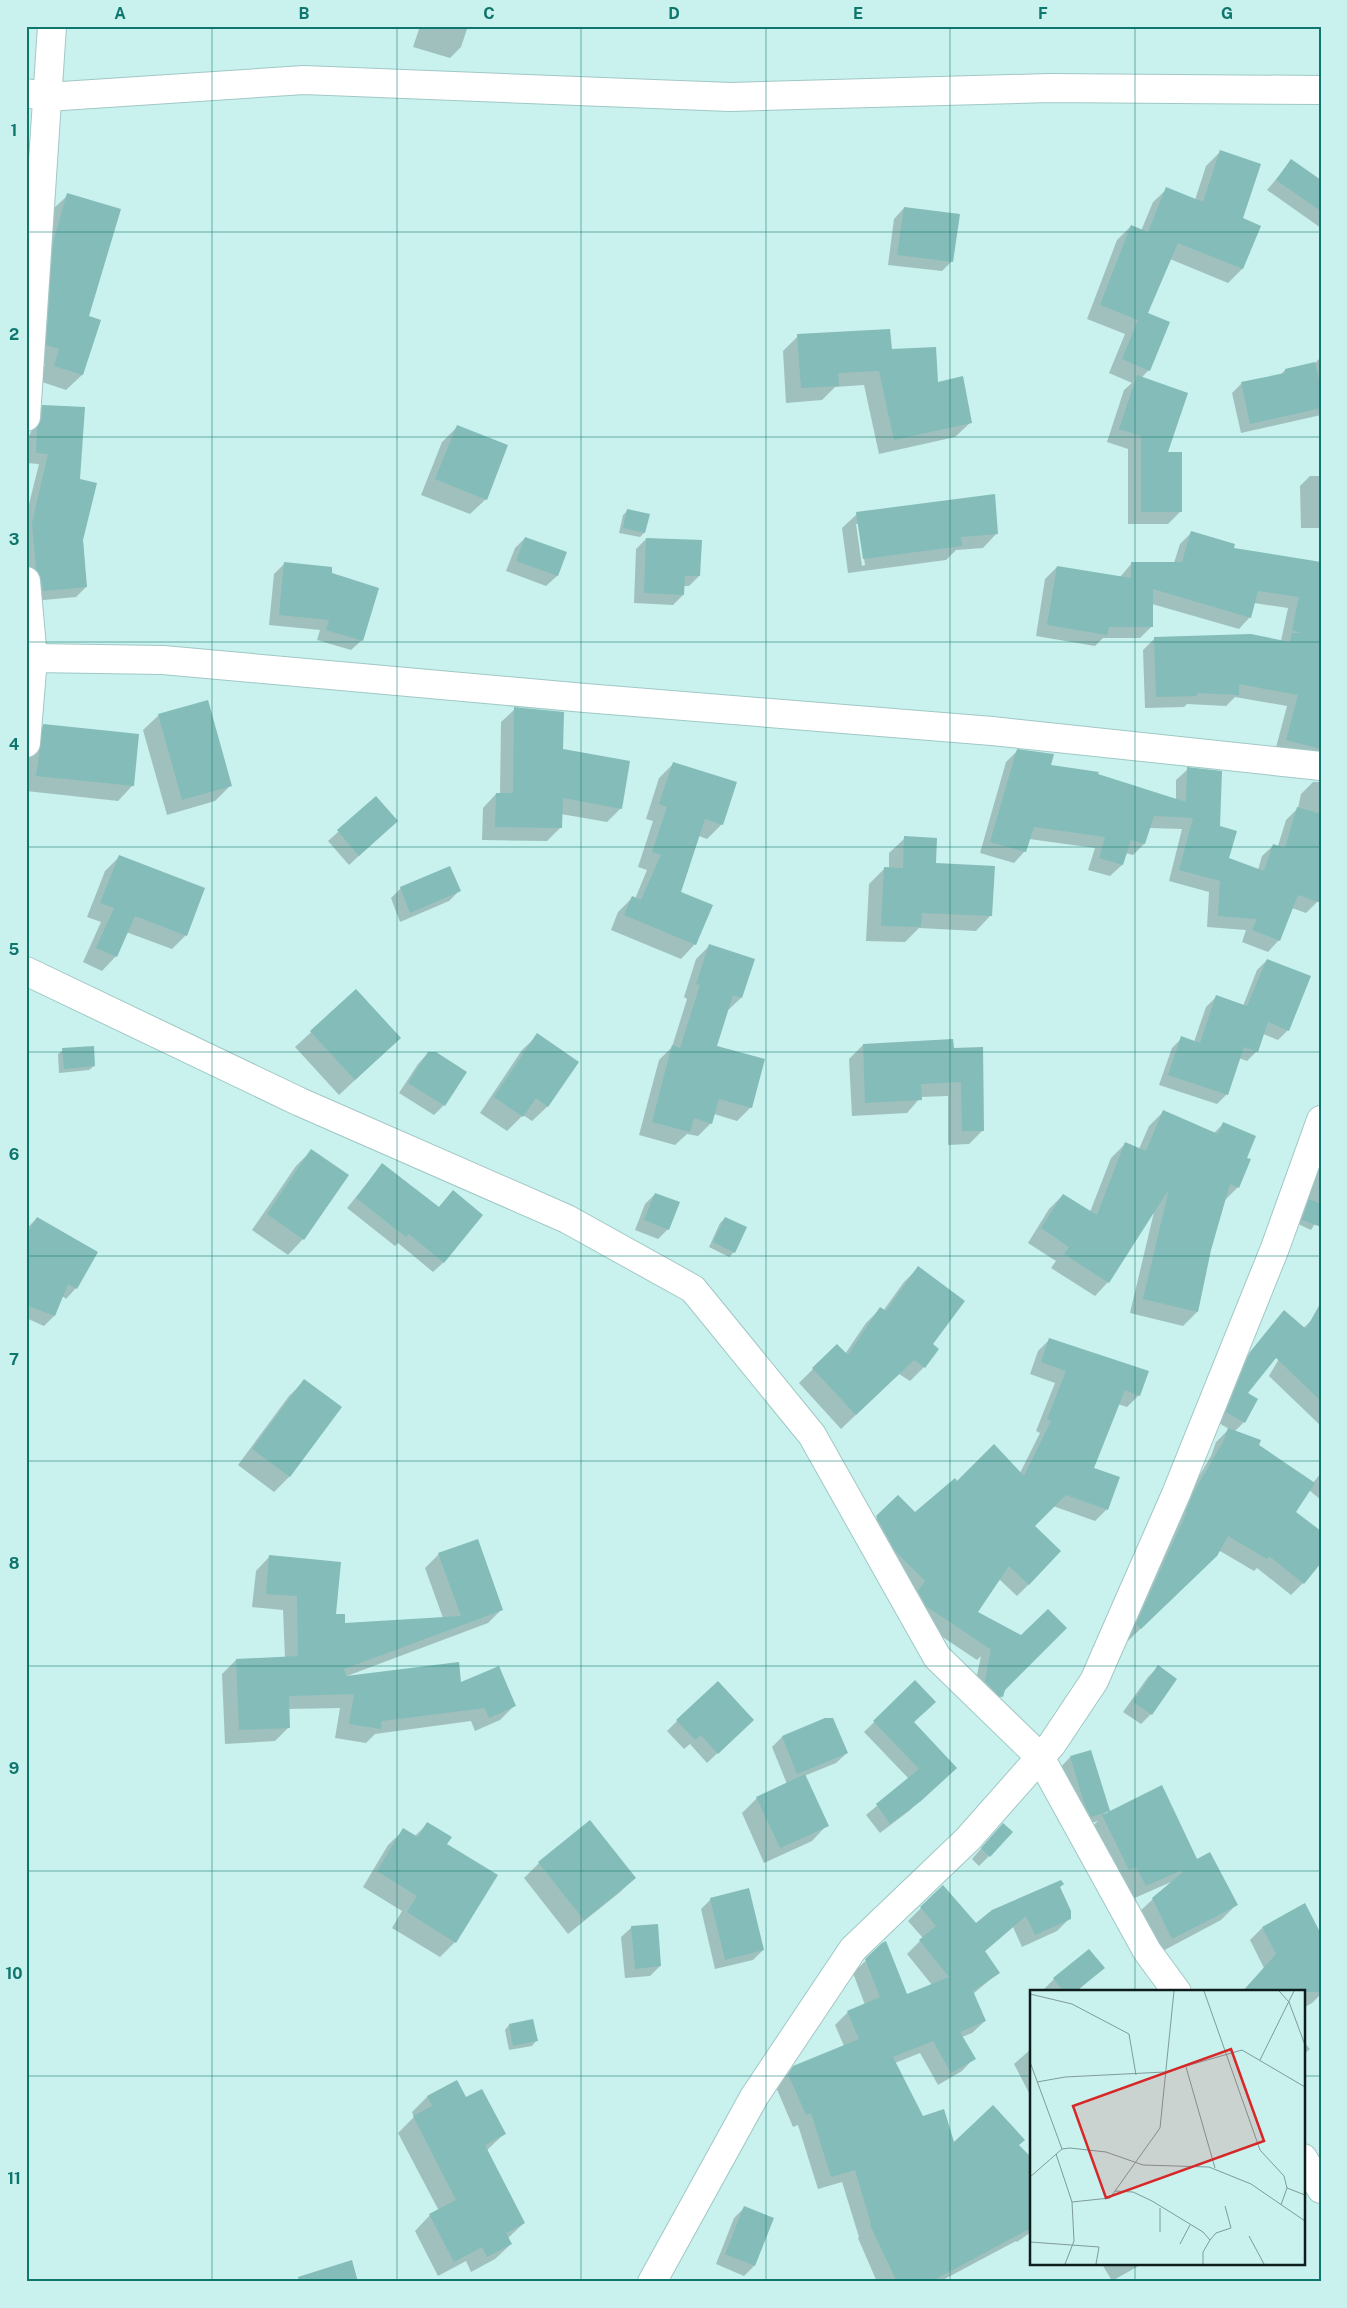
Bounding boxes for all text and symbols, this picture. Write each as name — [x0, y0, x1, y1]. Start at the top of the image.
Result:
text: A — [114, 4, 126, 23]
text: B — [299, 4, 310, 23]
text: C — [483, 4, 495, 23]
text: D — [668, 4, 680, 23]
text: E — [853, 4, 863, 23]
text: F — [1038, 4, 1048, 23]
text: G — [1221, 4, 1233, 23]
text: 1 — [11, 121, 17, 140]
text: 2 — [9, 325, 19, 344]
text: 3 — [9, 530, 19, 549]
text: 4 — [9, 735, 20, 754]
text: 5 — [9, 940, 20, 959]
text: 6 — [9, 1145, 19, 1164]
text: 7 — [9, 1350, 19, 1369]
text: 8 — [9, 1554, 20, 1573]
text: 9 — [9, 1759, 19, 1778]
text: 10 — [5, 1964, 23, 1983]
inset map — [1030, 1990, 1304, 2266]
text: 11 — [7, 2169, 21, 2188]

